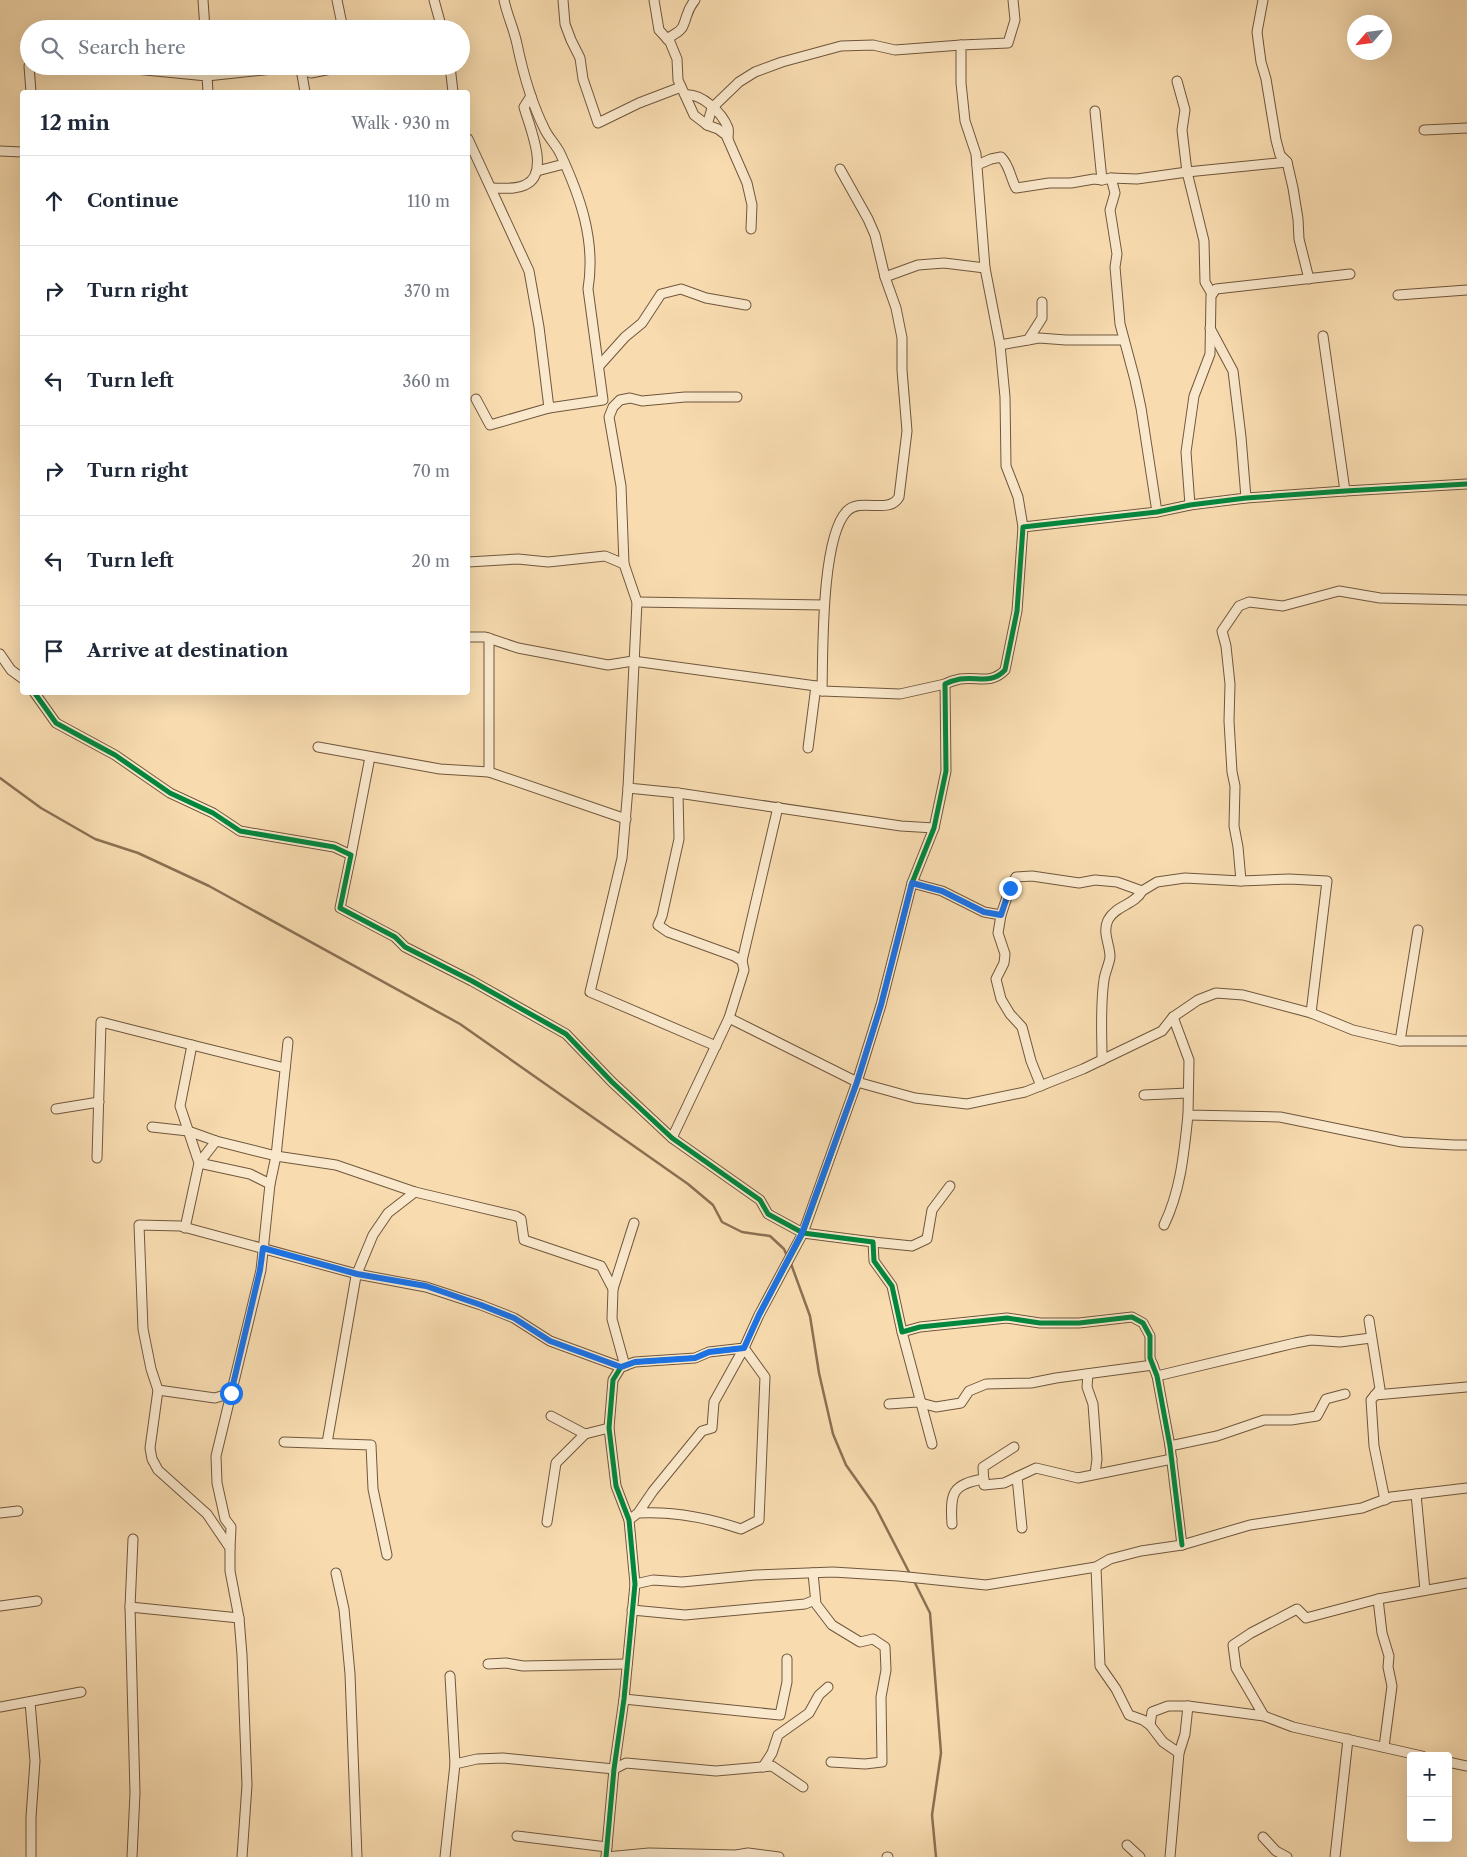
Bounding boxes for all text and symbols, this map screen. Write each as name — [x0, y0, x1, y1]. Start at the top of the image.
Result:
north arrow — [1347, 15, 1392, 60]
search box — [20, 20, 470, 75]
icon: search — [38, 34, 66, 62]
text: Search here — [78, 36, 186, 59]
text: 12 min — [40, 110, 110, 135]
text: Walk · 930 m — [351, 113, 450, 133]
icon: ahead — [40, 187, 68, 215]
text: Continue — [87, 189, 179, 212]
text: 110 m — [407, 191, 450, 211]
icon: right — [40, 277, 68, 305]
text: Turn right — [87, 279, 188, 302]
text: 370 m — [404, 281, 450, 301]
icon: left — [40, 367, 68, 395]
text: Turn left — [87, 369, 174, 392]
text: 360 m — [403, 371, 450, 391]
icon: right — [40, 457, 68, 485]
text: Turn right — [87, 459, 188, 482]
text: 70 m — [413, 461, 450, 481]
icon: left — [40, 547, 68, 575]
text: Turn left — [87, 549, 174, 572]
text: 20 m — [411, 551, 450, 571]
icon: arrive — [40, 637, 68, 665]
text: Arrive at destination — [87, 639, 288, 662]
route end — [999, 877, 1022, 900]
route start — [220, 1382, 243, 1405]
map controls — [1407, 1752, 1452, 1842]
button: + — [1407, 1752, 1452, 1797]
button: − — [1407, 1797, 1452, 1842]

